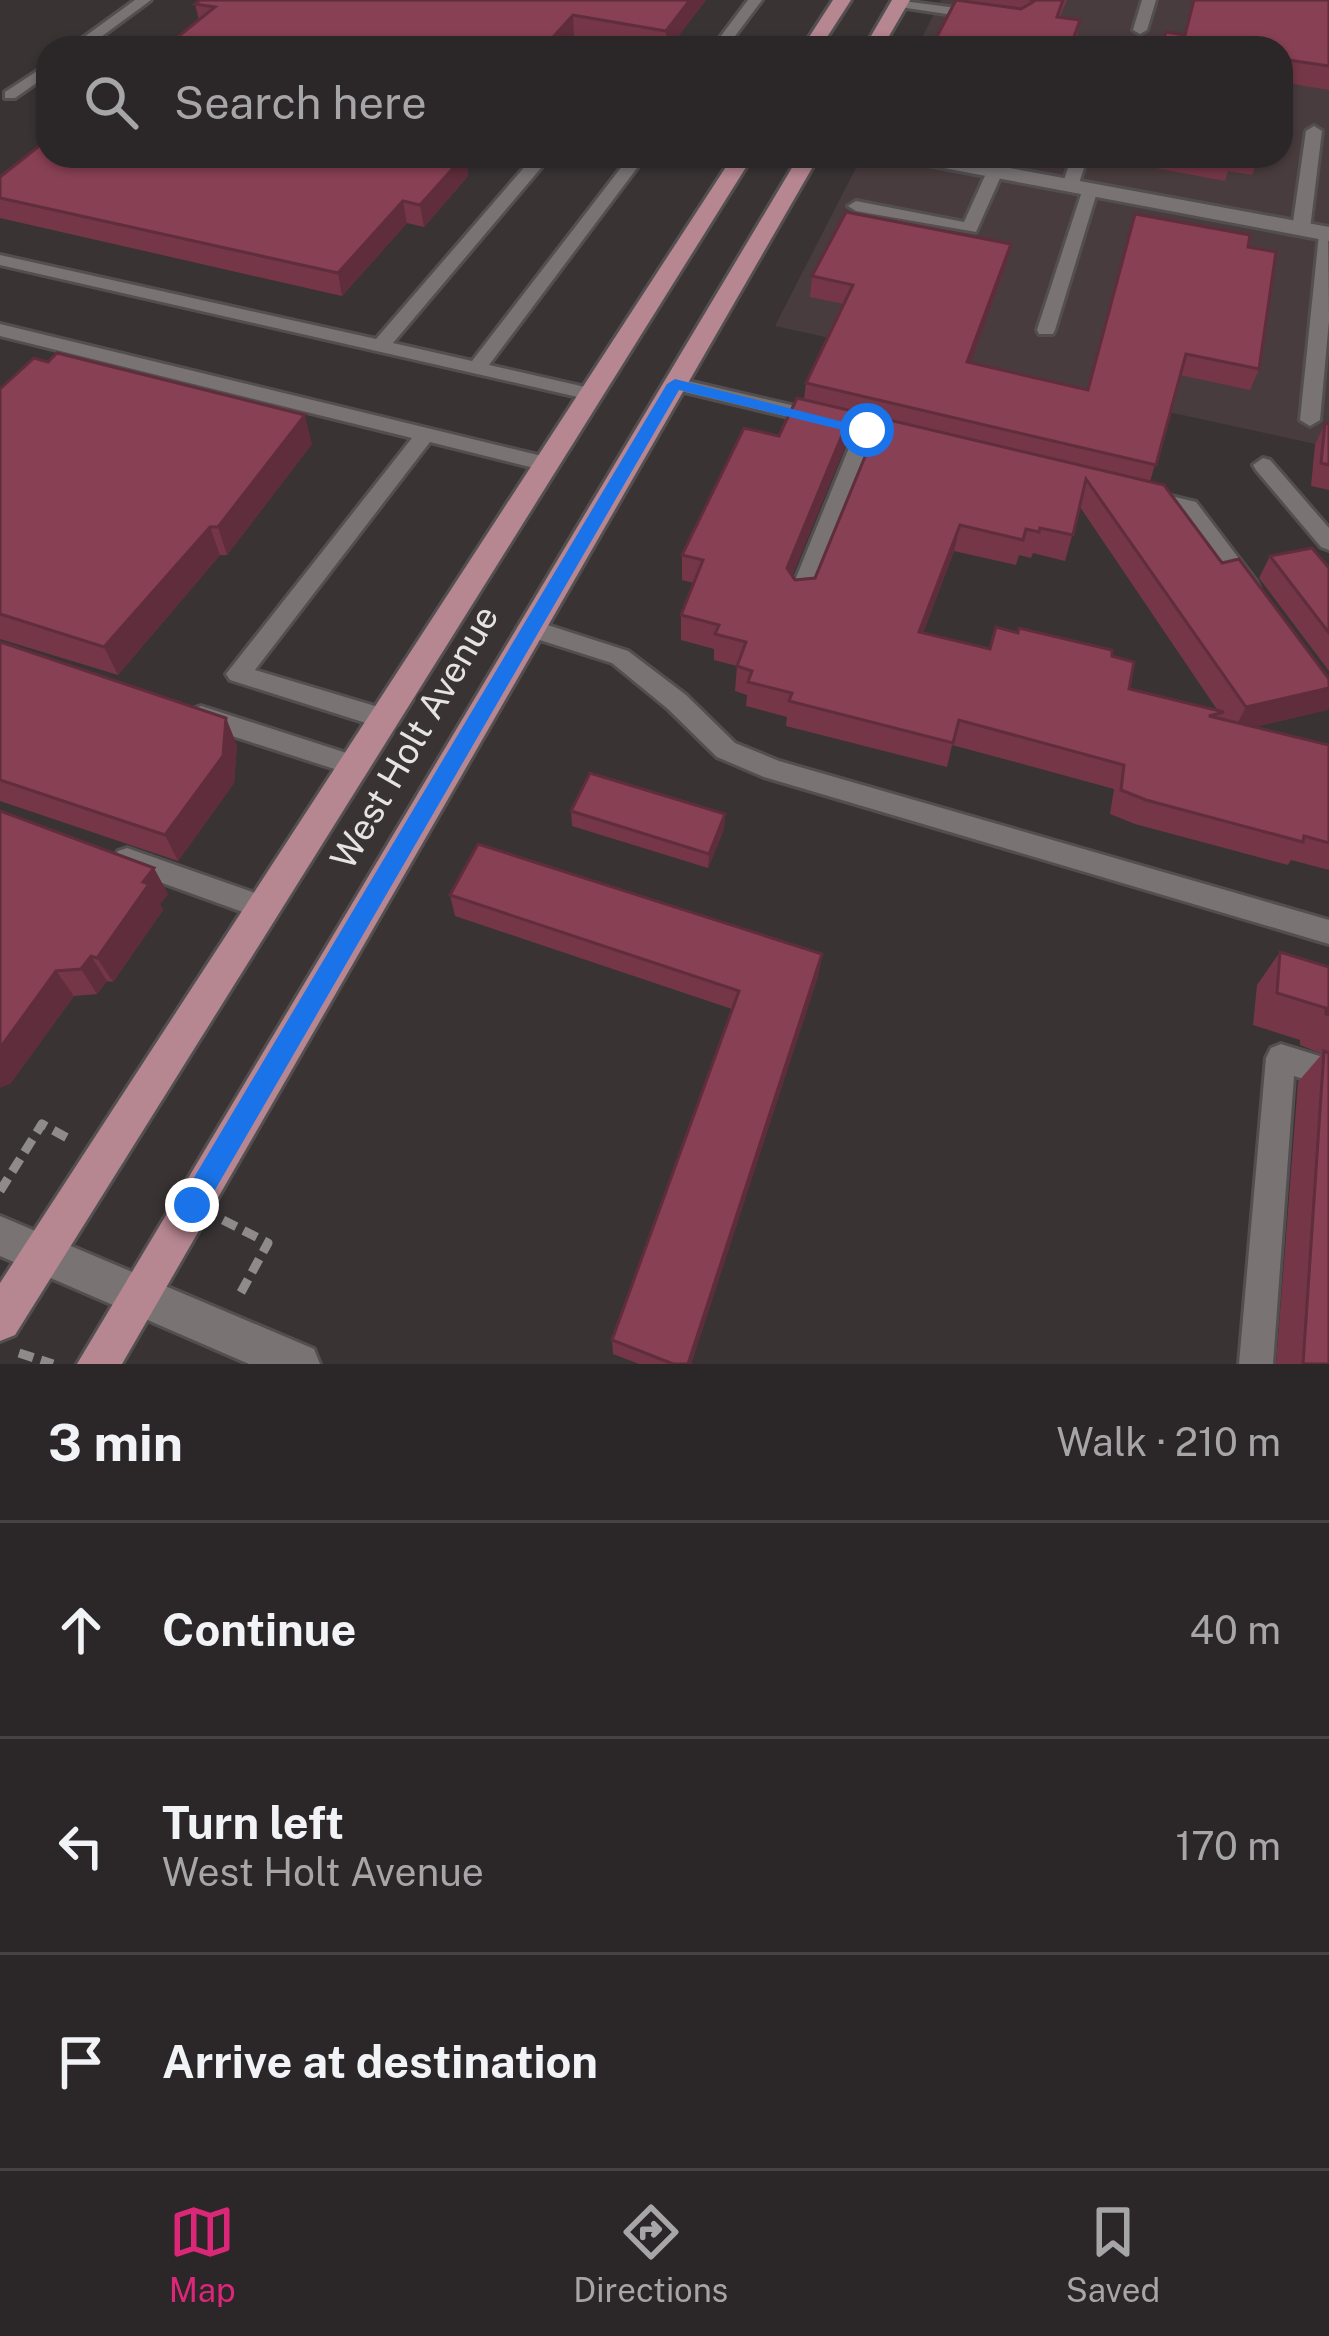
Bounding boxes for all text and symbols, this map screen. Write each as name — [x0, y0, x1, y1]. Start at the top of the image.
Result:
search box — [36, 36, 1293, 168]
icon: search — [78, 69, 144, 135]
text: Search here — [174, 76, 427, 129]
route start — [840, 403, 894, 457]
street label: West Holt Avenue — [322, 598, 506, 876]
route end — [165, 1178, 219, 1232]
text: 3 min — [48, 1413, 183, 1472]
text: Walk · 210 m — [1057, 1419, 1281, 1465]
icon: ahead — [48, 1597, 114, 1663]
text: Continue — [162, 1603, 356, 1656]
text: 40 m — [1189, 1607, 1281, 1653]
text: Turn left — [162, 1796, 344, 1849]
icon: left — [48, 1813, 114, 1879]
text: 170 m — [1175, 1823, 1281, 1869]
text: West Holt Avenue — [162, 1849, 484, 1895]
icon: arrive — [48, 2029, 114, 2095]
text: Arrive at destination — [162, 2035, 598, 2088]
tab: Map — [169, 2199, 236, 2309]
tab: Directions — [573, 2199, 728, 2309]
tab: Saved — [1066, 2199, 1160, 2309]

